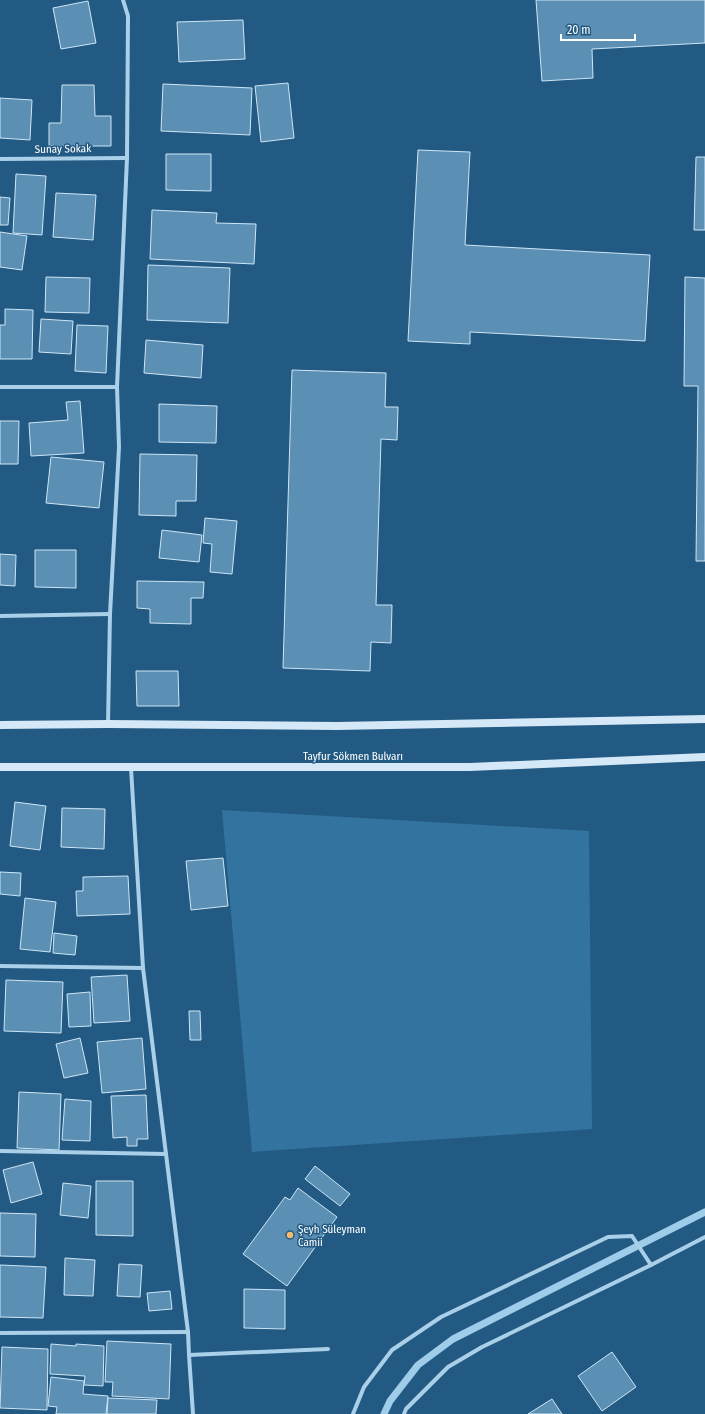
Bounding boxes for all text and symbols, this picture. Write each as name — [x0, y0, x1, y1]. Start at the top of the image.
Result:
scale bar — [561, 16, 635, 42]
text: 20 m — [567, 23, 591, 37]
street label: Sunay Sokak — [35, 142, 92, 156]
street label: Tayfur Sökmen Bulvarı — [303, 750, 403, 763]
place label: Şeyh Süleyman Camii — [298, 1223, 366, 1249]
marker: Şeyh Süleyman Camii — [285, 1230, 295, 1240]

